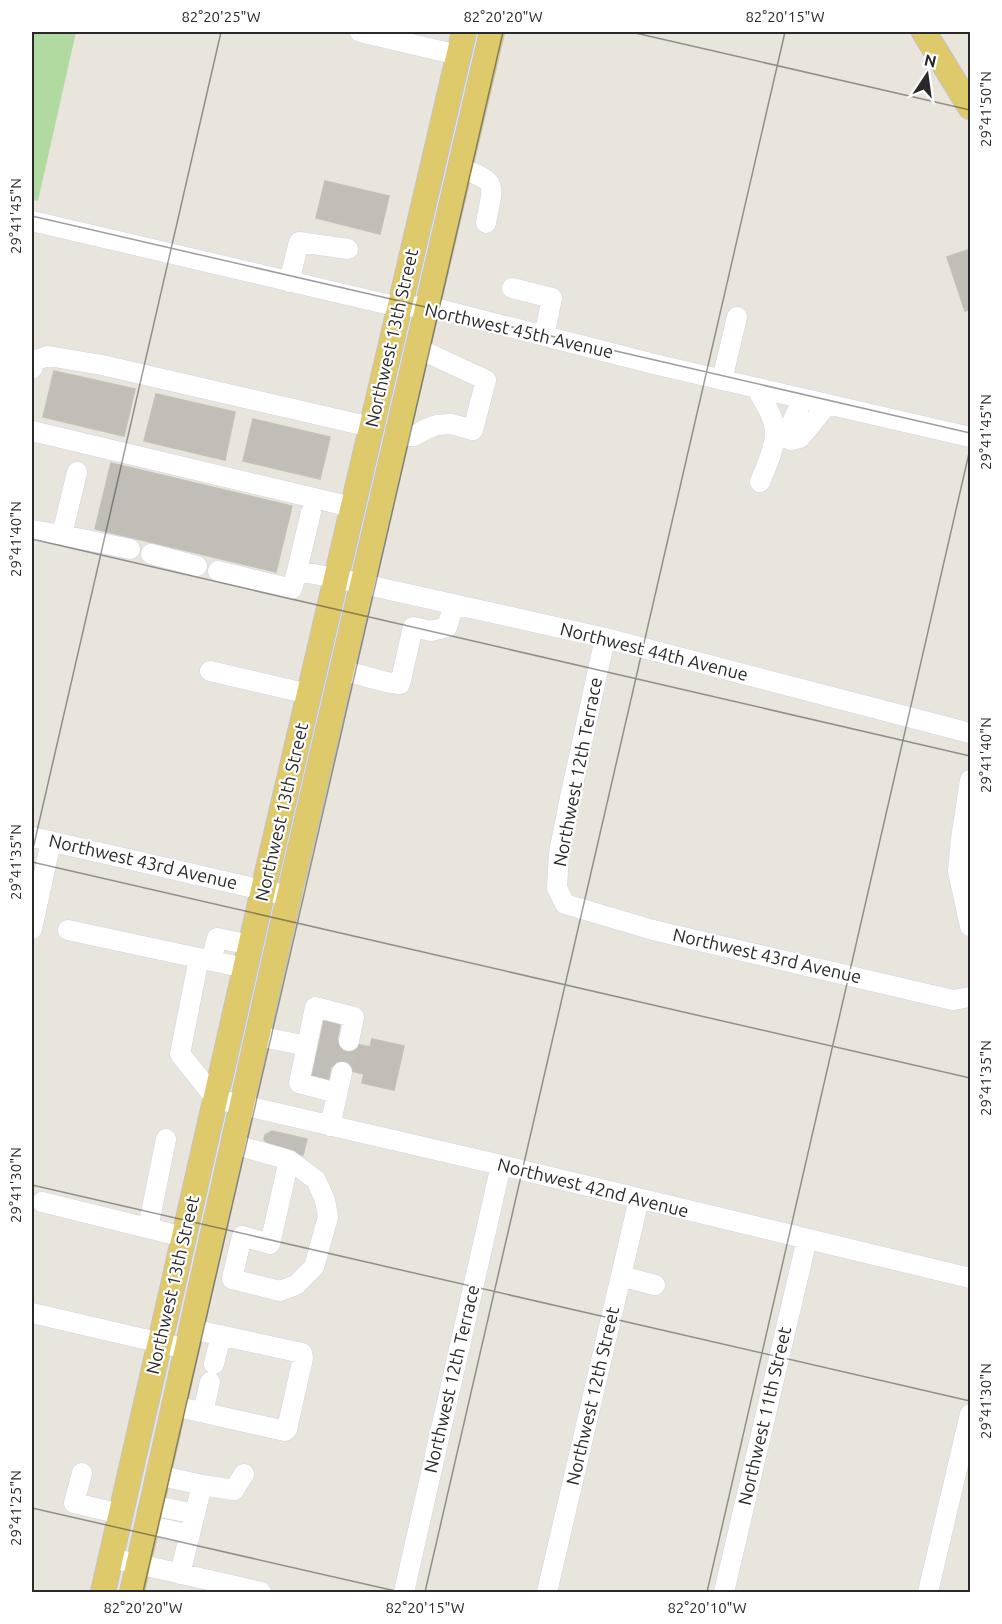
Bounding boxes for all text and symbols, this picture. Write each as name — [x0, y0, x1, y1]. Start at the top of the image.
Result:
text: 82°20'25"W — [181, 8, 261, 25]
text: 82°20'20"W — [463, 8, 543, 25]
text: 82°20'15"W — [745, 8, 825, 25]
north arrow — [897, 45, 957, 105]
text: N — [923, 50, 938, 70]
text: 29°41'50"N — [977, 71, 994, 147]
text: 29°41'45"N — [7, 178, 24, 254]
street label: Northwest 13th Street — [361, 247, 421, 429]
street label: Northwest 45th Avenue — [423, 299, 615, 361]
text: 29°41'45"N — [977, 394, 994, 470]
text: 29°41'40"N — [7, 501, 24, 577]
street label: Northwest 44th Avenue — [558, 618, 750, 684]
street label: Northwest 12th Terrace — [549, 675, 605, 868]
text: 29°41'40"N — [977, 717, 994, 793]
street label: Northwest 13th Street — [251, 721, 311, 903]
text: 29°41'35"N — [7, 824, 24, 900]
street label: Northwest 43rd Avenue — [47, 830, 239, 892]
street label: Northwest 43rd Avenue — [671, 924, 863, 986]
text: 29°41'35"N — [977, 1040, 994, 1116]
text: 29°41'30"N — [7, 1147, 24, 1223]
street label: Northwest 42nd Avenue — [496, 1154, 691, 1220]
street label: Northwest 13th Street — [142, 1194, 202, 1376]
street label: Northwest 12th Terrace — [420, 1283, 482, 1475]
street label: Northwest 12th Street — [562, 1305, 622, 1487]
street label: Northwest 11th Street — [734, 1325, 794, 1507]
text: 29°41'30"N — [977, 1363, 994, 1439]
text: 29°41'25"N — [7, 1470, 24, 1546]
text: 82°20'20"W — [103, 1599, 183, 1616]
text: 82°20'15"W — [385, 1599, 465, 1616]
text: 82°20'10"W — [667, 1599, 747, 1616]

